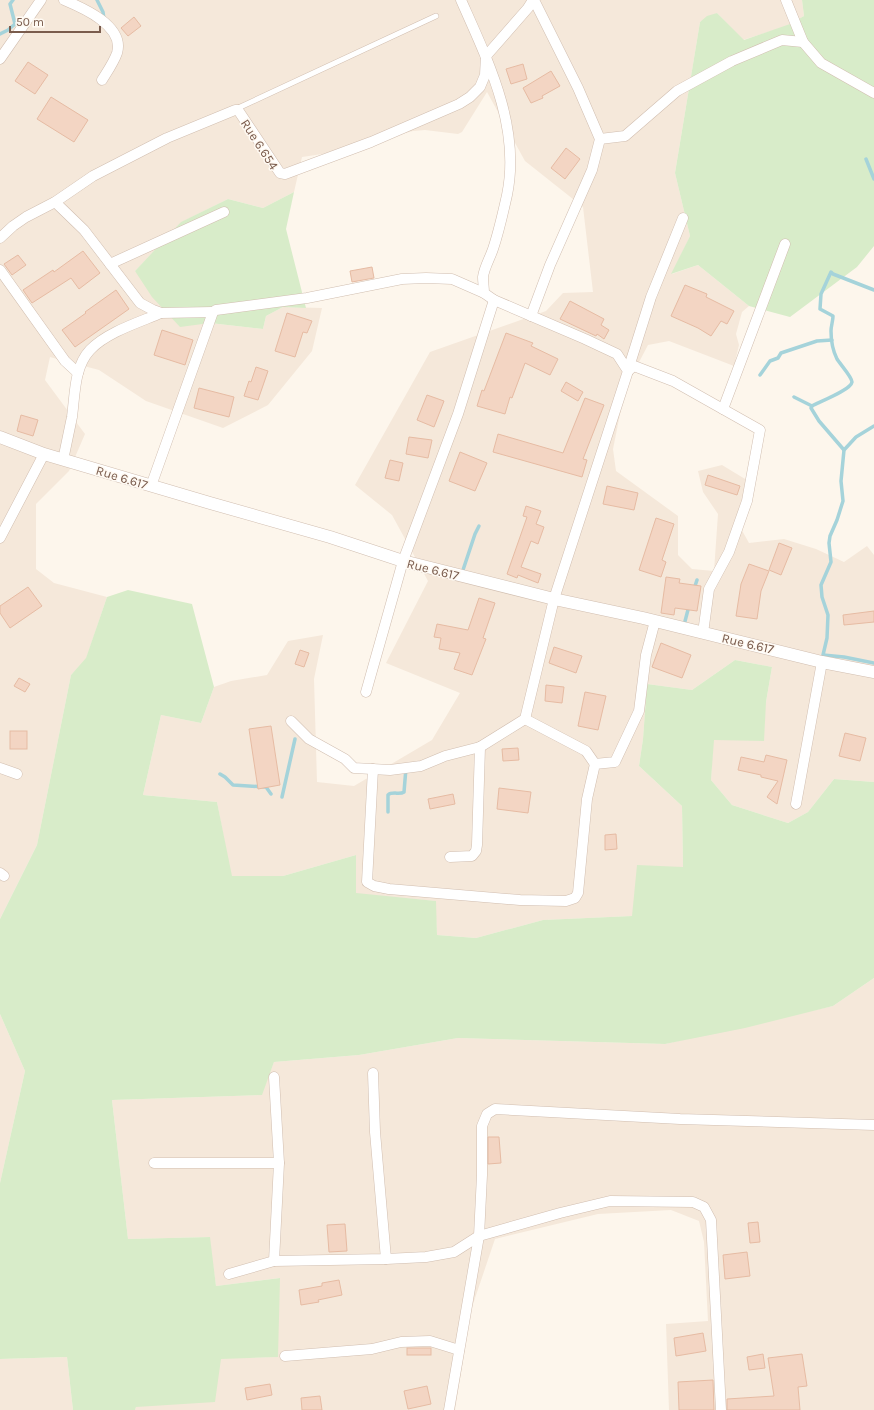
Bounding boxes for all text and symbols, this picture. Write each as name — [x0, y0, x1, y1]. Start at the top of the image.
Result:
scale bar — [10, 8, 100, 34]
text: 50 m — [16, 15, 44, 29]
street label: Rue 6.654 — [238, 116, 282, 172]
street label: Rue 6.617 — [94, 463, 149, 492]
street label: Rue 6.617 — [405, 556, 461, 583]
street label: Rue 6.617 — [720, 630, 775, 657]

